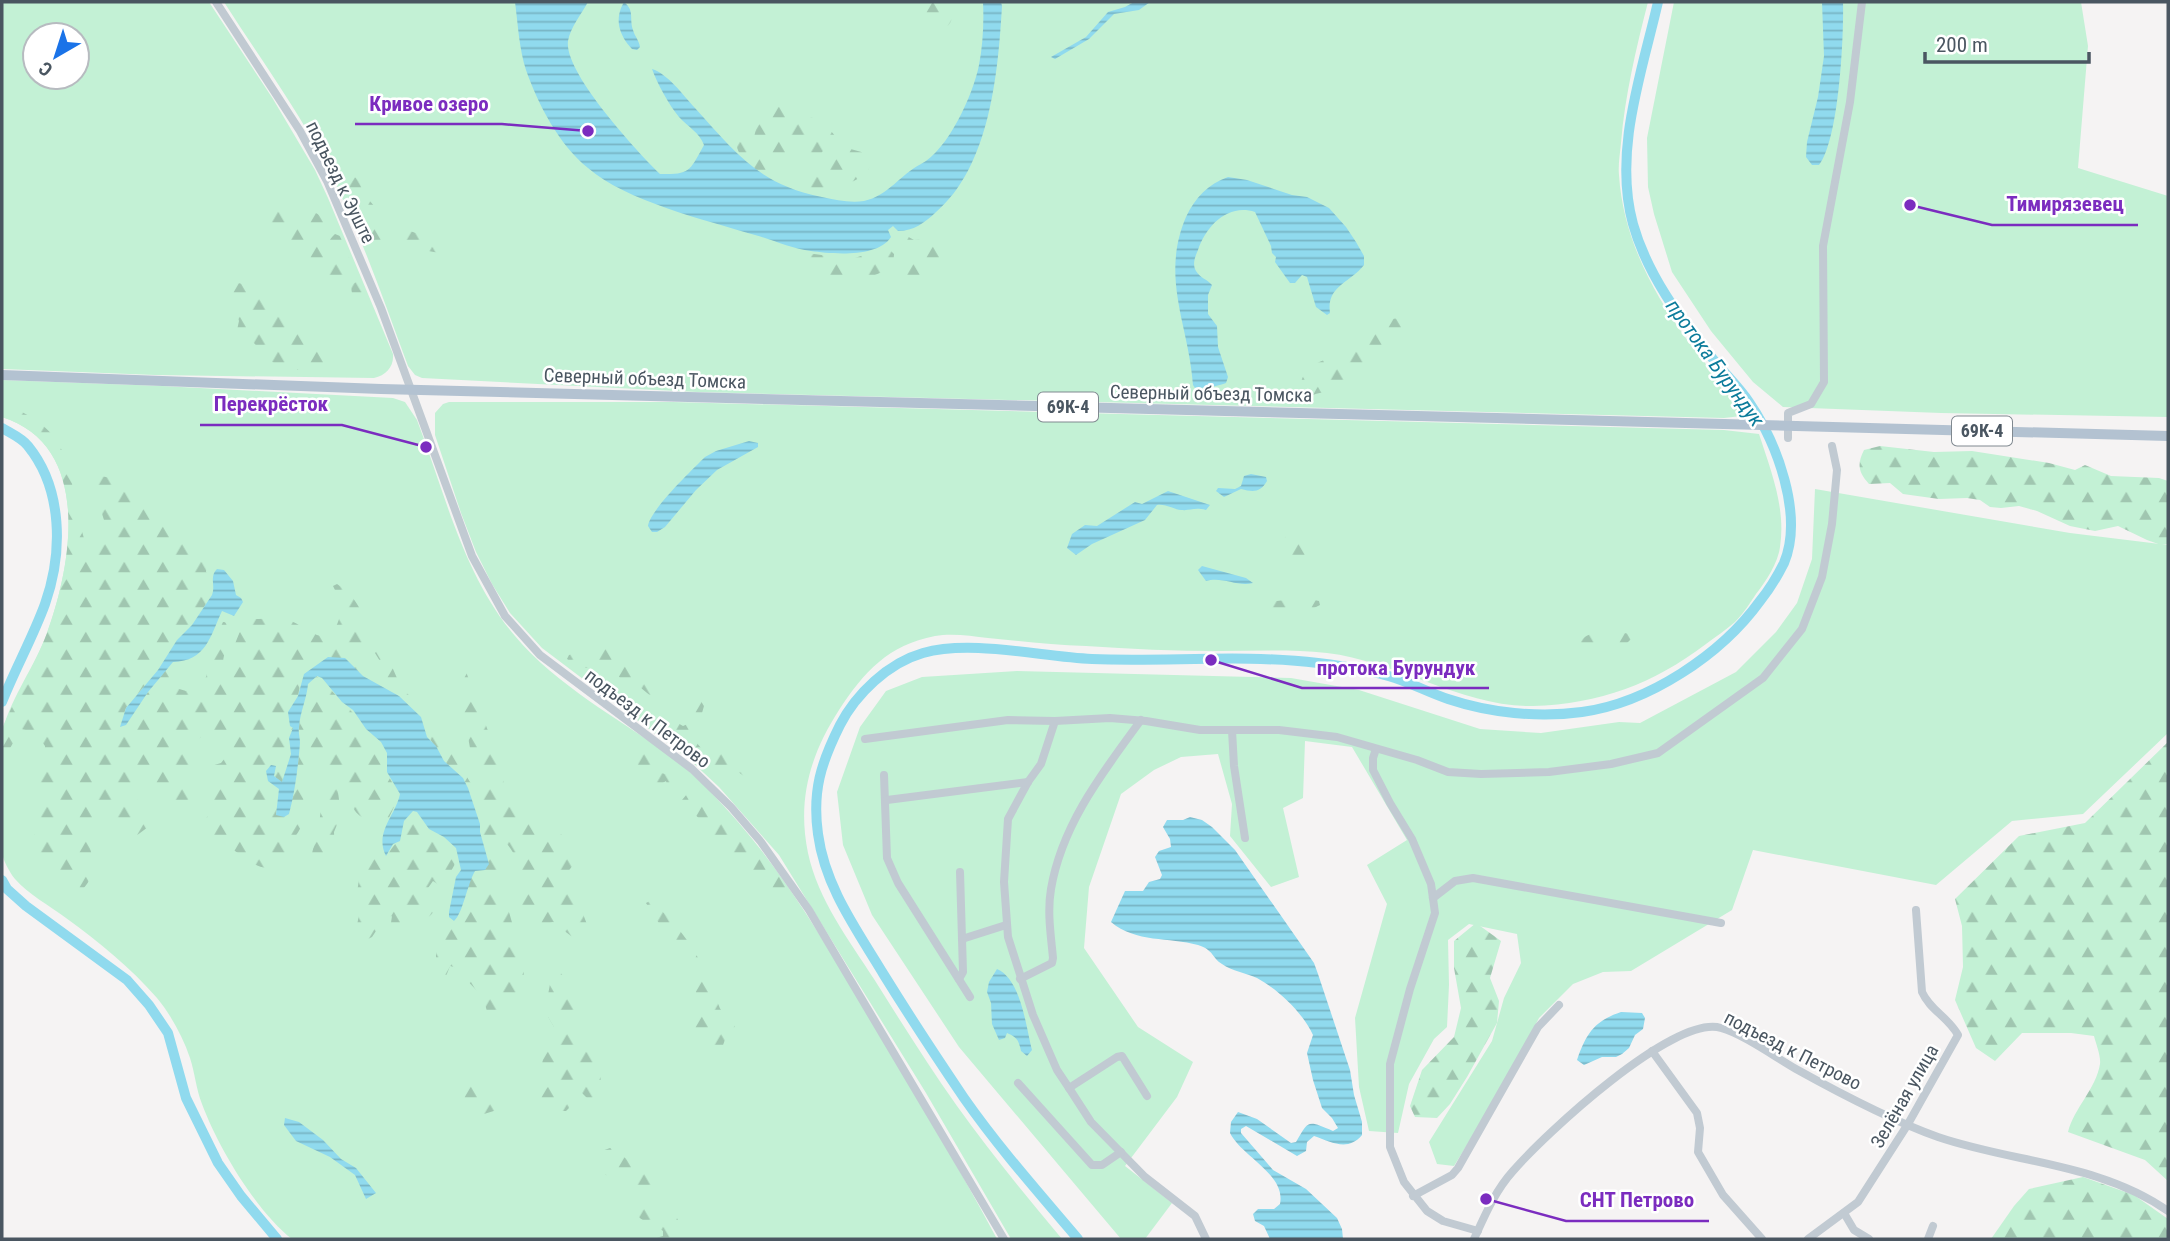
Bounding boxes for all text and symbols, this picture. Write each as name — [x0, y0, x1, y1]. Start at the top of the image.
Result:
north arrow — [21, 21, 91, 91]
scale bar — [1925, 21, 2090, 65]
text: 200 m — [1936, 33, 1988, 57]
text: С — [34, 56, 57, 81]
callout: Кривое озеро — [355, 82, 502, 124]
text: Кривое озеро — [369, 92, 489, 116]
street label: подъезд к Эуште — [301, 117, 380, 247]
callout: Тимирязевец — [1992, 183, 2138, 225]
text: Тимирязевец — [2006, 192, 2124, 216]
water label: протока Бурундук — [1661, 295, 1770, 432]
street label: Северный объезд Томска — [543, 363, 747, 394]
street label: Северный объезд Томска — [1110, 380, 1312, 407]
callout: Перекрёсток — [200, 383, 342, 425]
text: Перекрёсток — [214, 392, 329, 416]
road number: 69К-4 — [1038, 393, 1098, 422]
road number: 69К-4 — [1952, 416, 2012, 446]
callout: протока Бурундук — [1302, 646, 1489, 688]
text: протока Бурундук — [1317, 656, 1476, 680]
street label: подъезд к Петрово — [581, 664, 715, 773]
street label: подъезд к Петрово — [1720, 1006, 1865, 1095]
street label: Зелёная улица — [1866, 1040, 1943, 1152]
callout: СНТ Петрово — [1566, 1179, 1709, 1221]
text: СНТ Петрово — [1580, 1188, 1694, 1212]

